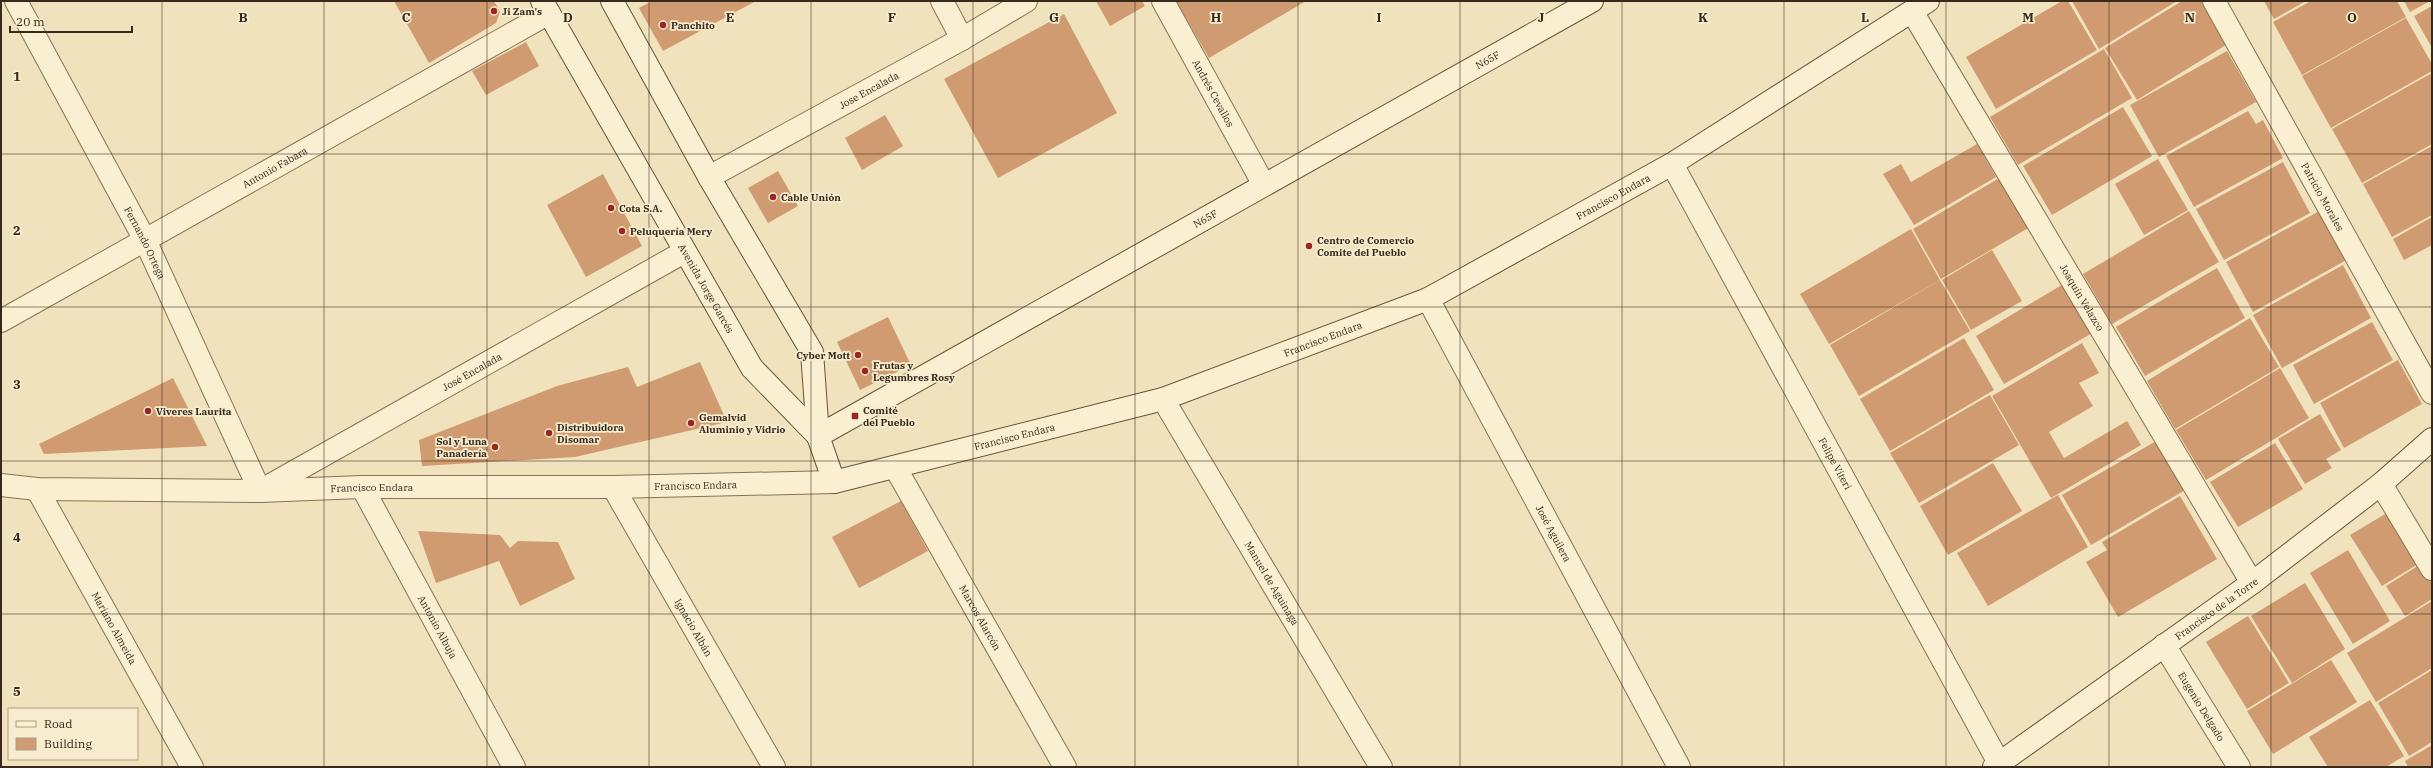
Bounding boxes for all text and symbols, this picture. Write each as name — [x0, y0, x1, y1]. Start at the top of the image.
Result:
place label: Ji Zam's — [502, 5, 542, 18]
marker: Ji Zam's — [489, 6, 499, 16]
scale bar — [10, 8, 132, 34]
text: B — [238, 9, 248, 26]
text: C — [402, 9, 411, 26]
text: D — [563, 9, 573, 26]
text: E — [726, 9, 734, 26]
text: F — [888, 9, 896, 26]
text: G — [1049, 9, 1059, 26]
text: H — [1211, 9, 1222, 26]
text: I — [1377, 9, 1382, 26]
text: J — [1538, 9, 1545, 26]
text: K — [1698, 9, 1708, 26]
text: L — [1861, 9, 1869, 26]
text: M — [2022, 9, 2034, 26]
text: N — [2185, 9, 2195, 26]
text: O — [2347, 9, 2357, 26]
text: 20 m — [16, 14, 45, 29]
place label: Panchito — [671, 19, 715, 32]
marker: Panchito — [658, 20, 668, 30]
street label: N65F — [1473, 48, 1502, 72]
street label: Andrés Cevallos — [1189, 57, 1237, 130]
text: 1 — [13, 68, 21, 85]
street label: Jose Encalada — [837, 68, 902, 112]
street label: Antonio Fabara — [240, 144, 310, 191]
street label: Patricio Morales — [2298, 160, 2347, 234]
street label: Francisco Endara — [1574, 171, 1653, 223]
place label: Cable Unión — [781, 191, 841, 204]
marker: Cable Unión — [768, 192, 778, 202]
place label: Cota S.A. — [619, 202, 663, 215]
marker: Cota S.A. — [606, 203, 616, 213]
street label: Fernando Ortega — [121, 204, 168, 282]
street label: N65F — [1191, 207, 1220, 231]
text: 2 — [13, 222, 21, 239]
place label: Peluquería Mery — [630, 225, 713, 238]
marker: Peluquería Mery — [617, 226, 627, 236]
place label: Centro de Comercio Comite del Pueblo — [1317, 234, 1414, 259]
marker: Centro de Comercio Comite del Pueblo — [1304, 241, 1314, 251]
street label: Avenida Jorge Garcés — [675, 242, 737, 336]
street label: Joaquín Velazco — [2057, 262, 2107, 334]
street label: Francisco Endara — [1282, 318, 1364, 360]
place label: Cyber Mott — [796, 349, 850, 362]
street label: José Encalada — [440, 350, 505, 394]
marker: Cyber Mott — [853, 350, 863, 360]
place label: Frutas y Legumbres Rosy — [873, 359, 955, 384]
marker: Frutas y Legumbres Rosy — [860, 366, 870, 376]
text: 3 — [13, 376, 21, 393]
place label: Comité del Pueblo — [863, 404, 915, 429]
place label: Viveres Laurita — [156, 405, 232, 418]
marker: Viveres Laurita — [143, 406, 153, 416]
place label: Gemalvid Aluminio y Vidrio — [699, 411, 786, 436]
marker: Comité del Pueblo — [850, 411, 860, 421]
marker: Gemalvid Aluminio y Vidrio — [686, 418, 696, 428]
street label: Francisco Endara — [973, 420, 1057, 453]
place label: Distribuidora Disomar — [557, 421, 624, 446]
marker: Distribuidora Disomar — [544, 428, 554, 438]
place label: Sol y Luna Panadería — [436, 435, 487, 460]
street label: Felipe Viteri — [1815, 435, 1854, 492]
marker: Sol y Luna Panadería — [490, 442, 500, 452]
street label: Francisco Endara — [654, 478, 738, 493]
street label: Francisco Endara — [330, 481, 414, 495]
street label: José Aguilera — [1533, 503, 1574, 565]
text: 4 — [13, 529, 21, 546]
street label: Manuel de Aguinaga — [1242, 539, 1302, 628]
street label: Francisco de la Torre — [2172, 575, 2261, 643]
street label: Marcos Alarcón — [956, 583, 1004, 653]
street label: Mariano Almeida — [89, 590, 140, 667]
street label: Antonio Albuja — [415, 593, 460, 661]
street label: Ignacio Albán — [672, 596, 715, 660]
street label: Eugenio Delgado — [2175, 670, 2228, 744]
text: 5 — [13, 683, 21, 700]
legend — [8, 708, 138, 760]
text: Road — [44, 716, 73, 731]
text: Building — [44, 736, 92, 751]

